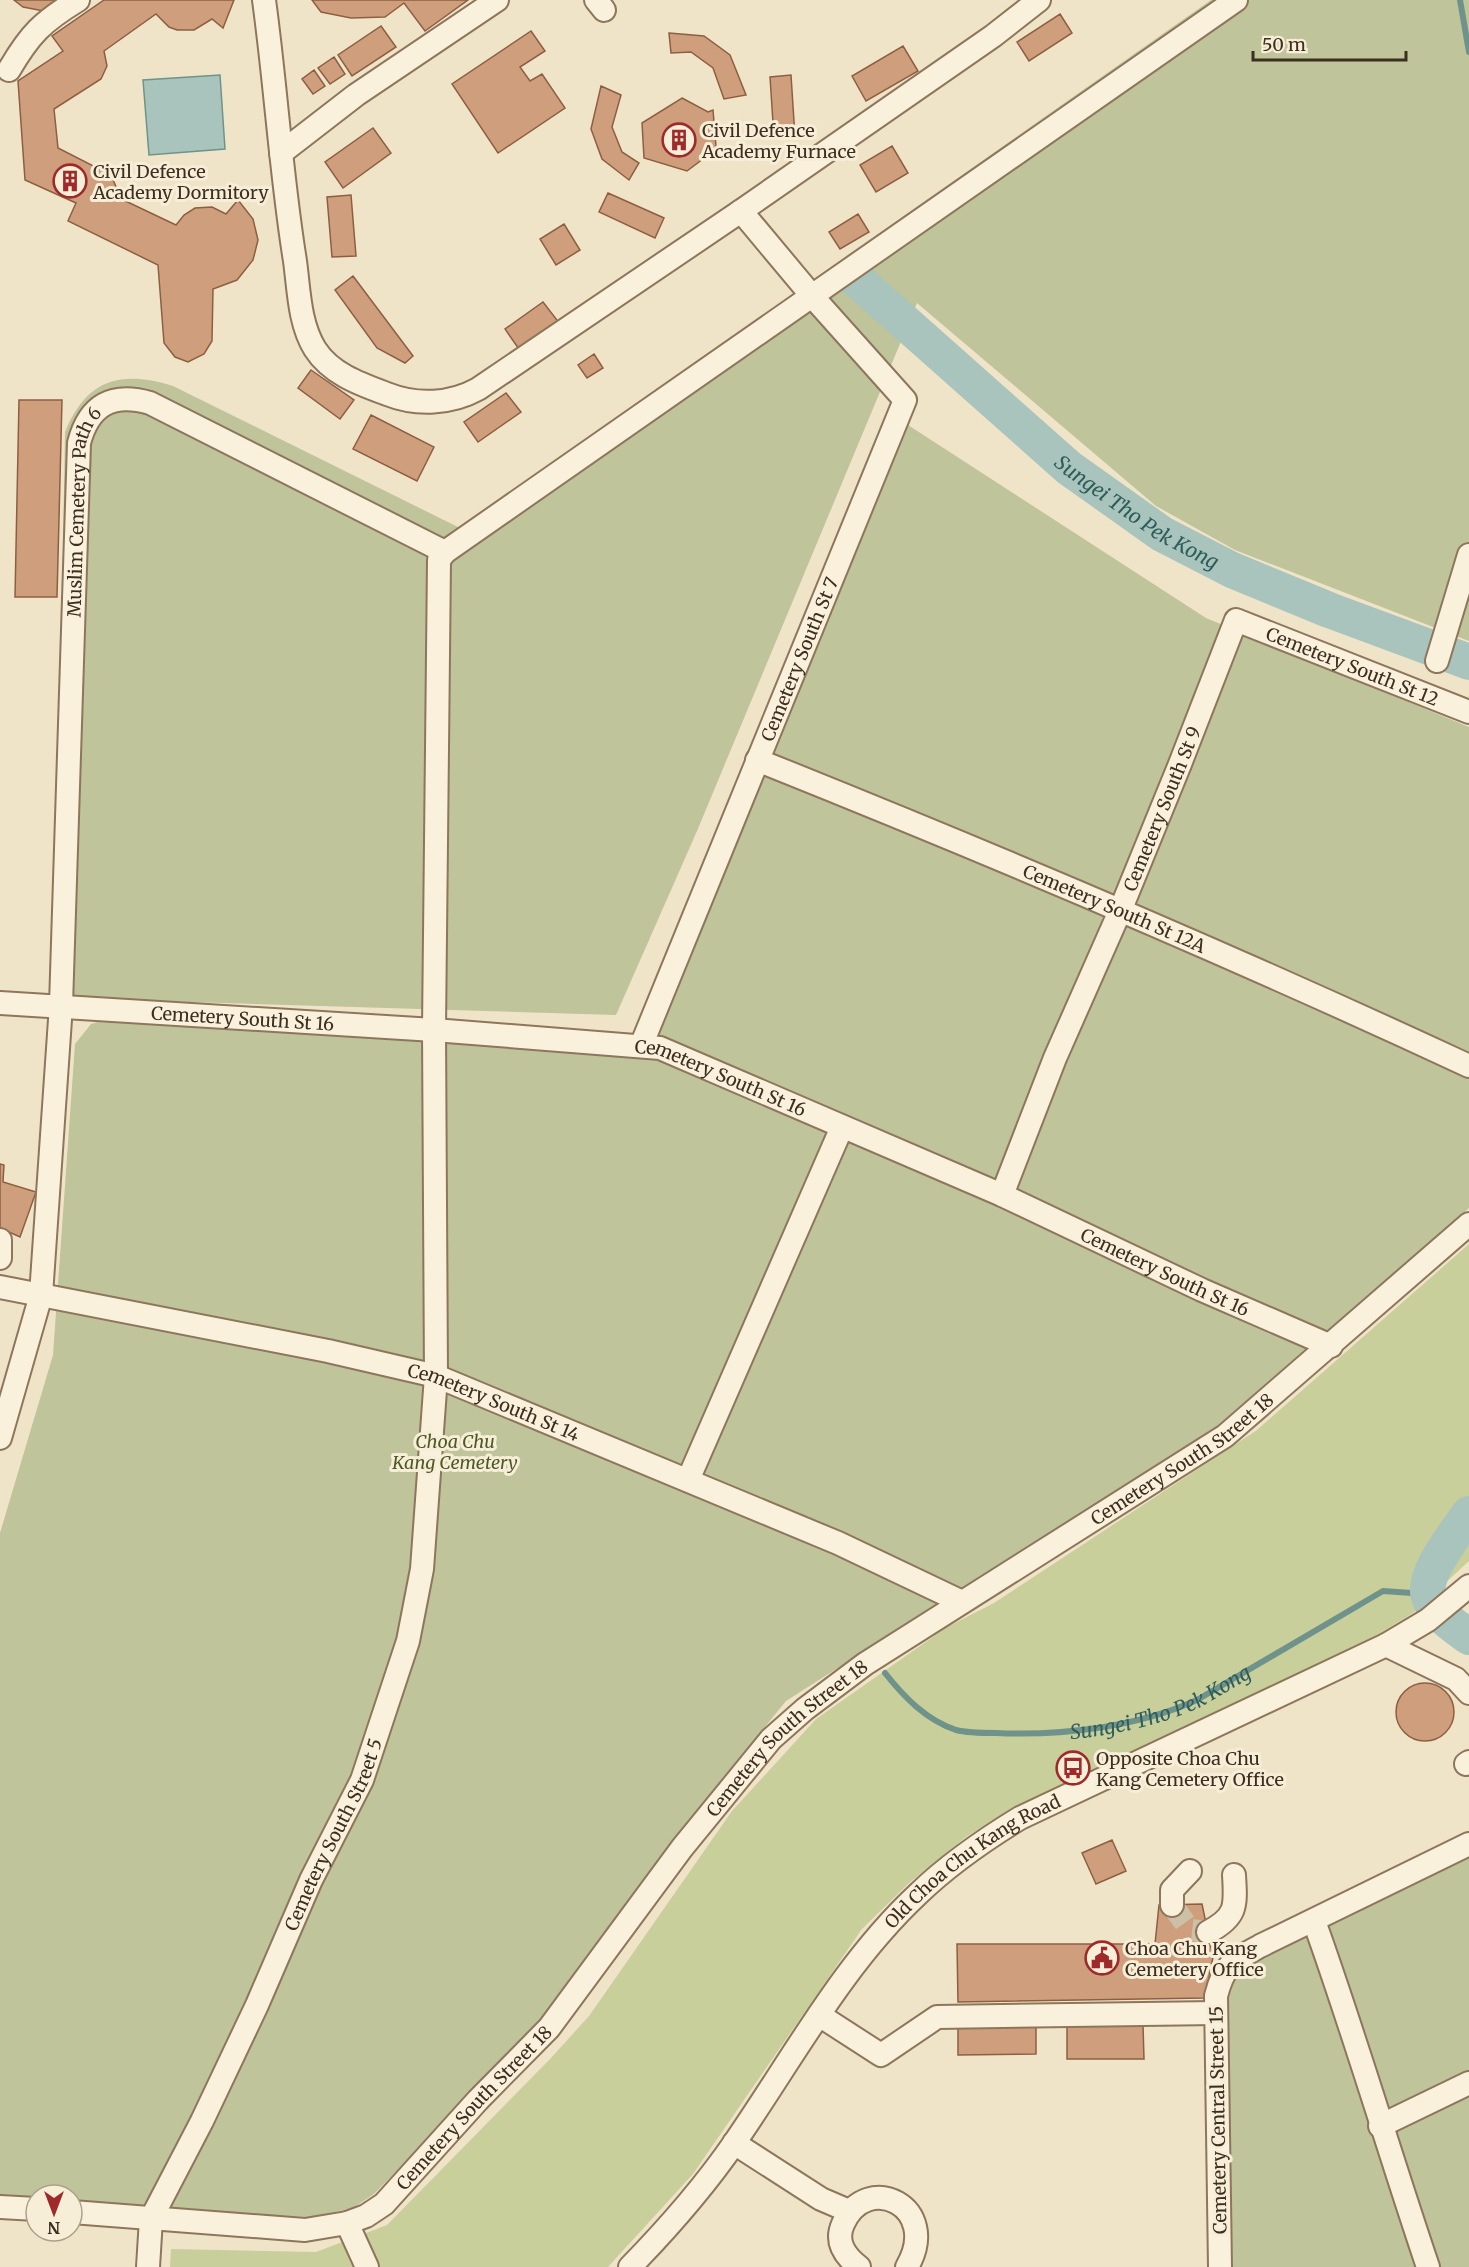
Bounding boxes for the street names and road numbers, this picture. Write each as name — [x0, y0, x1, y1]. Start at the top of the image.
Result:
street label: Muslim Cemetery Path 6 — [62, 401, 106, 618]
street label: Cemetery South St 7 — [755, 574, 843, 744]
street label: Cemetery South St 12 — [1263, 622, 1442, 710]
street label: Cemetery South St 9 — [1118, 723, 1205, 895]
street label: Cemetery South St 12A — [1020, 859, 1210, 958]
street label: Cemetery South St 16 — [150, 1001, 335, 1035]
street label: Cemetery South St 16 — [634, 1035, 810, 1121]
street label: Cemetery South St 16 — [1077, 1223, 1253, 1321]
street label: Cemetery South St 14 — [406, 1358, 583, 1446]
street label: Cemetery South Street 18 — [1086, 1388, 1278, 1530]
street label: Cemetery South Street 18 — [701, 1655, 872, 1821]
street label: Cemetery South Street 5 — [279, 1735, 387, 1934]
street label: Old Choa Chu Kang Road — [879, 1789, 1064, 1933]
street label: Cemetery Central Street 15 — [1205, 2006, 1231, 2234]
street label: Cemetery South Street 18 — [391, 2021, 557, 2194]

